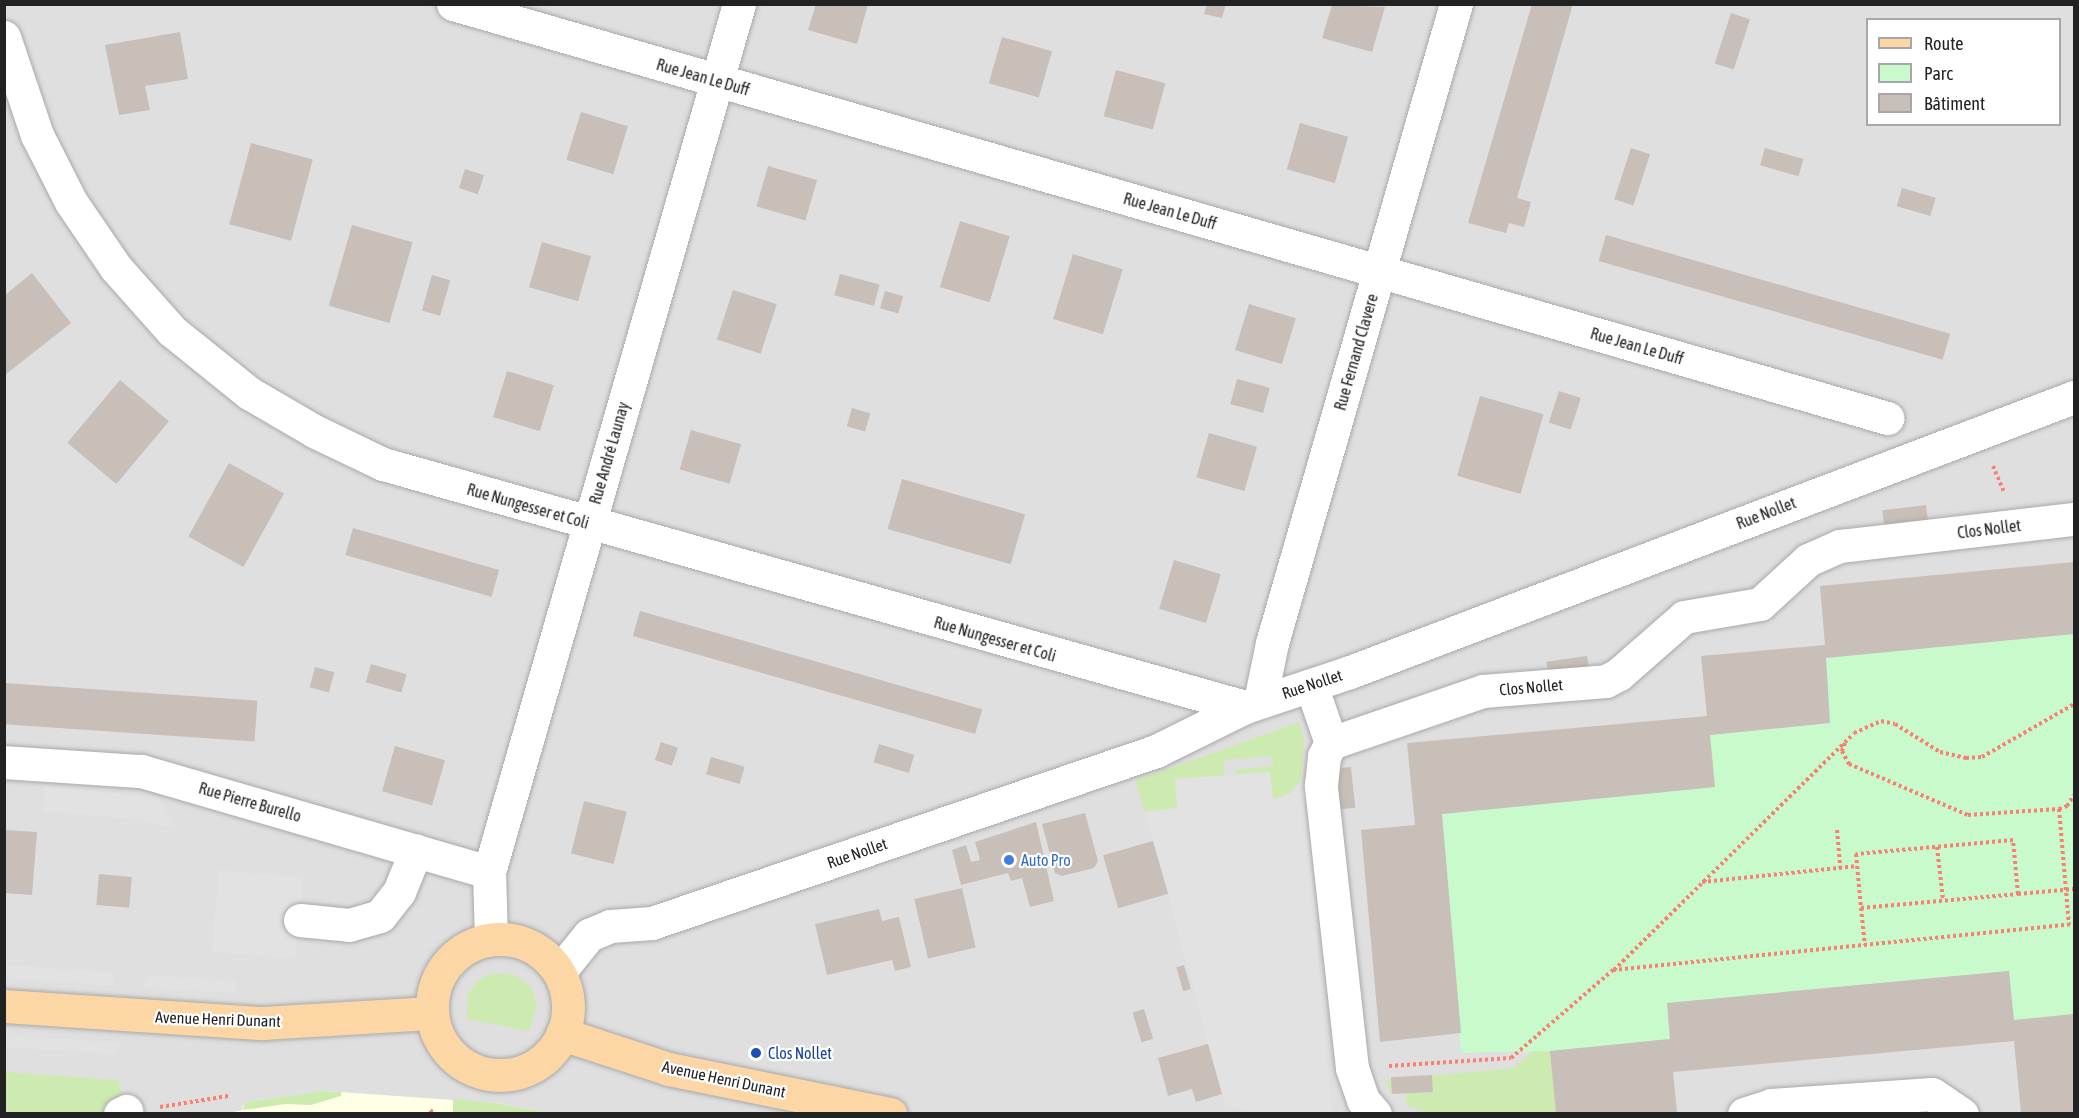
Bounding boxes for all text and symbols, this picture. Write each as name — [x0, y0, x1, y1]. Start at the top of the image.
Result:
legend — [1866, 18, 2061, 126]
text: Route — [1924, 33, 1963, 54]
street label: Rue Jean Le Duff — [654, 55, 752, 99]
text: Parc — [1924, 63, 1953, 84]
text: Bâtiment — [1924, 93, 1985, 114]
street label: Rue Jean Le Duff — [1121, 189, 1219, 233]
street label: Rue Fernand Clavere — [1330, 291, 1382, 413]
street label: Rue Jean Le Duff — [1588, 324, 1686, 368]
street label: Rue André Launay — [585, 400, 633, 506]
street label: Rue Nungesser et Coli — [465, 479, 591, 533]
street label: Rue Nollet — [1733, 493, 1799, 533]
street label: Clos Nollet — [1956, 516, 2022, 542]
street label: Rue Nungesser et Coli — [932, 612, 1058, 666]
street label: Rue Nollet — [1279, 665, 1345, 703]
street label: Clos Nollet — [1498, 675, 1564, 699]
street label: Rue Pierre Burello — [197, 778, 303, 826]
street label: Rue Nollet — [824, 834, 890, 872]
place label: Auto Pro — [1021, 850, 1071, 870]
marker: Auto Pro — [1002, 853, 1016, 867]
street label: Avenue Henri Dunant — [155, 1007, 281, 1031]
place label: Clos Nollet — [768, 1043, 832, 1063]
marker: Clos Nollet — [749, 1046, 763, 1060]
street label: Avenue Henri Dunant — [661, 1057, 787, 1101]

